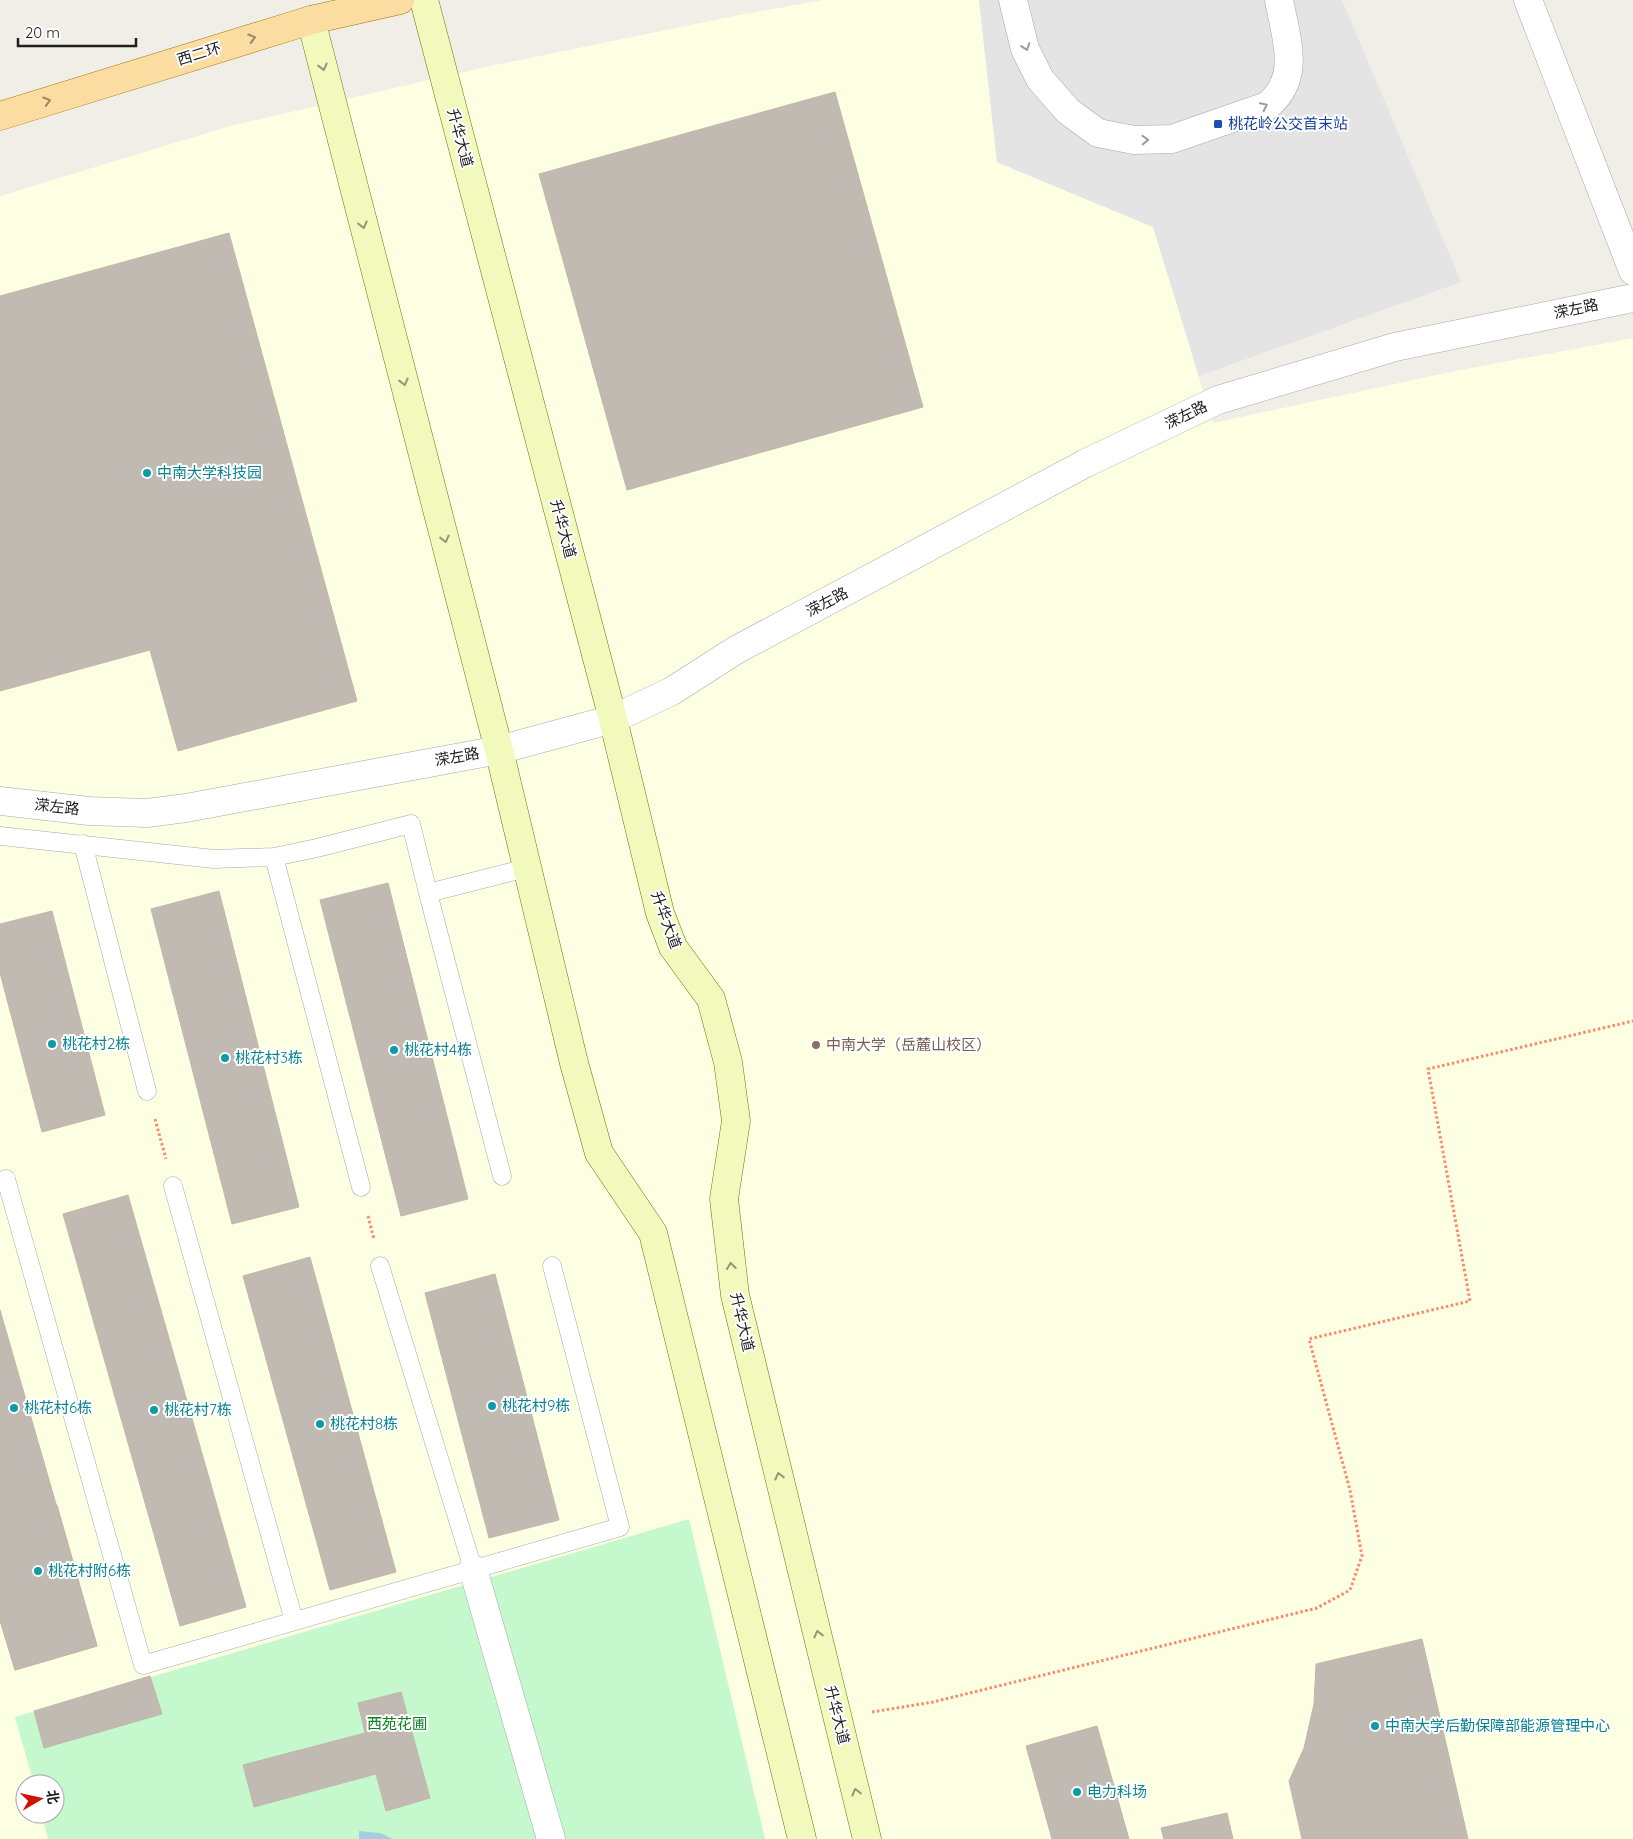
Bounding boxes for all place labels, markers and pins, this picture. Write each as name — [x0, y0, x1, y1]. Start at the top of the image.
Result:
place label: 桃花岭公交首末站 — [1228, 114, 1348, 133]
marker: 桃花岭公交首末站 — [1212, 118, 1224, 130]
place label: 中南大学科技园 — [157, 463, 262, 482]
marker: 中南大学科技园 — [141, 467, 153, 479]
place label: 桃花村2栋 — [62, 1034, 130, 1053]
place label: 中南大学（岳麓山校区） — [826, 1035, 991, 1054]
marker: 桃花村2栋 — [46, 1038, 58, 1050]
marker: 中南大学（岳麓山校区） — [810, 1039, 822, 1051]
place label: 桃花村4栋 — [404, 1040, 472, 1059]
marker: 桃花村4栋 — [388, 1044, 400, 1056]
place label: 桃花村3栋 — [235, 1048, 303, 1067]
marker: 桃花村3栋 — [219, 1052, 231, 1064]
place label: 桃花村9栋 — [502, 1396, 570, 1415]
place label: 桃花村6栋 — [24, 1398, 92, 1417]
place label: 桃花村7栋 — [164, 1400, 232, 1419]
marker: 桃花村9栋 — [486, 1400, 498, 1412]
marker: 桃花村6栋 — [8, 1402, 20, 1414]
marker: 桃花村7栋 — [148, 1404, 160, 1416]
place label: 桃花村8栋 — [330, 1414, 398, 1433]
marker: 桃花村8栋 — [314, 1418, 326, 1430]
place label: 桃花村附6栋 — [48, 1561, 131, 1580]
marker: 桃花村附6栋 — [32, 1565, 44, 1577]
place label: 中南大学后勤保障部能源管理中心 — [1385, 1716, 1610, 1735]
marker: 中南大学后勤保障部能源管理中心 — [1369, 1720, 1381, 1732]
place label: 电力科场 — [1087, 1782, 1147, 1801]
marker: 电力科场 — [1071, 1786, 1083, 1798]

